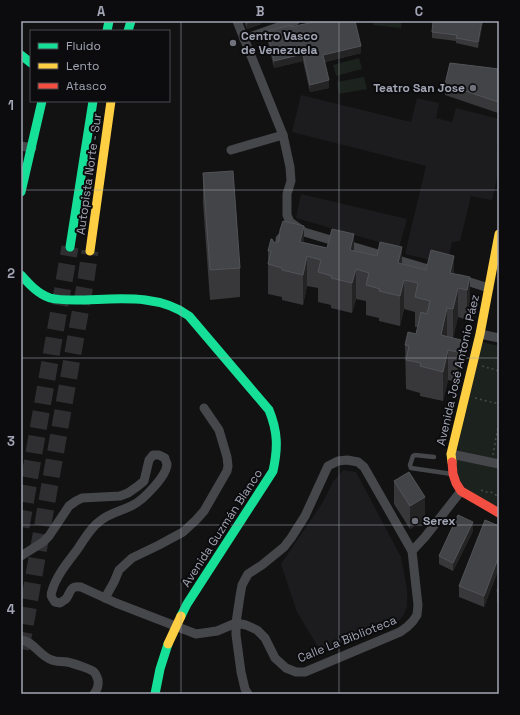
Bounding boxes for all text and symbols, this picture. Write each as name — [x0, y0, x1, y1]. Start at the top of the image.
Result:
text: A — [97, 3, 106, 20]
text: B — [256, 3, 265, 20]
text: C — [415, 3, 423, 20]
place label: Centro Vasco de Venezuela — [241, 28, 318, 58]
legend — [30, 30, 170, 102]
text: Fluido — [66, 38, 101, 54]
marker: Centro Vasco de Venezuela — [228, 38, 238, 48]
text: Lento — [66, 58, 100, 74]
text: Atasco — [66, 78, 107, 94]
place label: Teatro San Jose — [373, 80, 465, 96]
marker: Teatro San Jose — [468, 83, 478, 93]
text: 1 — [8, 97, 14, 114]
street label: Autopista Norte - Sur — [73, 112, 106, 236]
text: 2 — [7, 265, 15, 282]
street label: Avenida José Antonio Páez — [433, 293, 483, 447]
text: 3 — [7, 433, 15, 450]
street label: Avenida Guzmán Blanco — [178, 466, 266, 590]
place label: Serex — [423, 513, 455, 529]
marker: Serex — [410, 516, 420, 526]
text: 4 — [7, 601, 15, 618]
street label: Calle La Biblioteca — [295, 612, 399, 666]

